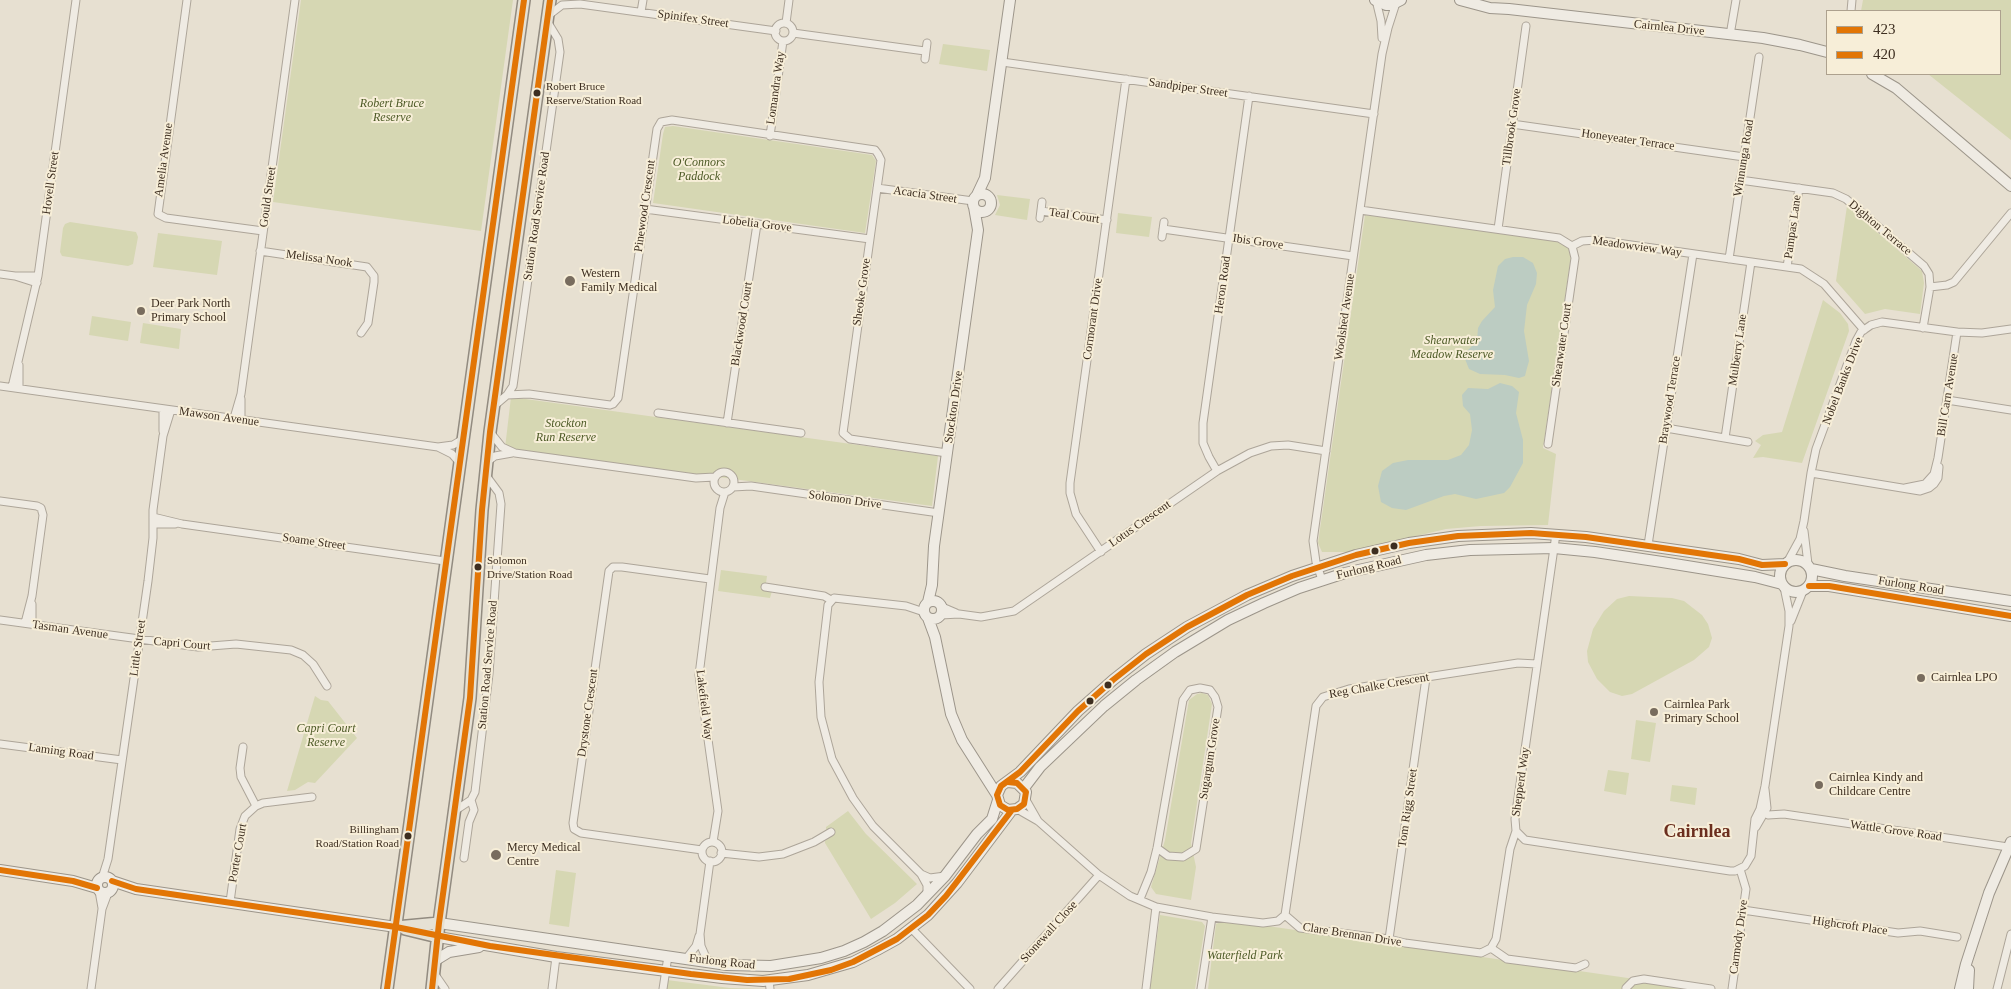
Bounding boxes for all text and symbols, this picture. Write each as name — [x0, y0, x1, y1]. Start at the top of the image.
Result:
street label: Spinifex Street — [657, 7, 729, 31]
legend — [1826, 10, 2001, 75]
street label: Cairnlea Drive — [1633, 17, 1705, 39]
text: 423 — [1873, 21, 1896, 37]
text: 420 — [1873, 46, 1896, 62]
street label: Lomandra Way — [764, 50, 788, 126]
street label: Sandpiper Street — [1148, 75, 1228, 101]
place label: Robert Bruce Reserve/Station Road — [546, 80, 642, 106]
street label: Tillbrook Grove — [1499, 87, 1525, 167]
marker: Robert Bruce Reserve/Station Road — [532, 88, 542, 98]
park label: Robert Bruce Reserve — [360, 97, 424, 125]
street label: Winnunga Road — [1731, 118, 1757, 198]
street label: Amelia Avenue — [152, 122, 176, 198]
street label: Honeyeater Terrace — [1580, 126, 1676, 154]
street label: Hovell Street — [39, 150, 63, 216]
street label: Station Road Service Road — [521, 151, 553, 281]
park label: O'Connors Paddock — [673, 156, 725, 184]
street label: Pinewood Crescent — [631, 159, 659, 253]
street label: Gould Street — [257, 166, 279, 228]
street label: Acacia Street — [892, 183, 958, 207]
street label: Pampas Lane — [1781, 194, 1805, 260]
street label: Dighton Terrace — [1845, 197, 1915, 259]
street label: Teal Court — [1048, 205, 1100, 227]
street label: Lobelia Grove — [722, 213, 792, 235]
street label: Ibis Grove — [1232, 231, 1284, 253]
street label: Meadowview Way — [1591, 234, 1683, 260]
street label: Melissa Nook — [285, 247, 353, 271]
street label: Heron Road — [1212, 255, 1234, 315]
street label: Sheoke Grove — [850, 257, 874, 327]
place label: Western Family Medical — [581, 267, 657, 295]
street label: Woolshed Avenue — [1332, 273, 1358, 361]
marker: Western Family Medical — [563, 274, 577, 288]
street label: Cormorant Drive — [1080, 277, 1106, 361]
street label: Blackwood Court — [728, 281, 756, 367]
place label: Deer Park North Primary School — [151, 297, 230, 325]
street label: Shearwater Court — [1549, 302, 1575, 388]
marker: Deer Park North Primary School — [135, 305, 147, 317]
street label: Mulberry Lane — [1726, 313, 1750, 387]
park label: Shearwater Meadow Reserve — [1411, 334, 1493, 362]
street label: Nobel Banks Drive — [1820, 335, 1866, 427]
street label: Bill Carn Avenue — [1934, 353, 1962, 437]
street label: Braywood Terrace — [1656, 355, 1684, 445]
street label: Stockton Drive — [942, 370, 966, 444]
street label: Mawson Avenue — [178, 404, 260, 430]
park label: Stockton Run Reserve — [536, 417, 596, 445]
street label: Solomon Drive — [808, 488, 882, 512]
street label: Lotus Crescent — [1106, 497, 1174, 551]
street label: Soame Street — [281, 530, 347, 554]
unlabelled marker — [1389, 541, 1399, 551]
unlabelled marker — [1370, 546, 1380, 556]
street label: Furlong Road — [1335, 553, 1403, 583]
place label: Solomon Drive/Station Road — [487, 554, 572, 580]
marker: Solomon Drive/Station Road — [473, 562, 483, 572]
street label: Furlong Road — [1877, 574, 1945, 598]
street label: Station Road Service Road — [475, 600, 501, 730]
street label: Tasman Avenue — [31, 618, 109, 642]
street label: Little Street — [127, 619, 149, 677]
street label: Capri Court — [153, 634, 211, 654]
street label: Drystone Crescent — [575, 668, 601, 758]
street label: Lakefield Way — [693, 669, 715, 741]
street label: Reg Chalke Crescent — [1328, 670, 1430, 702]
place label: Cairnlea LPO — [1931, 671, 1997, 685]
marker: Cairnlea LPO — [1915, 672, 1927, 684]
unlabelled marker — [1103, 680, 1113, 690]
unlabelled marker — [1085, 696, 1095, 706]
place label: Cairnlea Park Primary School — [1664, 698, 1739, 726]
marker: Cairnlea Park Primary School — [1648, 706, 1660, 718]
street label: Sugargum Grove — [1196, 717, 1224, 801]
park label: Capri Court Reserve — [296, 722, 356, 750]
street label: Laming Road — [27, 740, 95, 764]
street label: Shepperd Way — [1509, 746, 1533, 818]
street label: Tom Rigg Street — [1395, 768, 1421, 848]
place label: Cairnlea Kindy and Childcare Centre — [1829, 771, 1923, 799]
marker: Cairnlea Kindy and Childcare Centre — [1813, 779, 1825, 791]
street label: Wattle Grove Road — [1849, 817, 1943, 845]
district label: Cairnlea — [1664, 821, 1730, 843]
street label: Porter Court — [226, 822, 250, 884]
place label: Billingham Road/Station Road — [316, 823, 399, 849]
marker: Billingham Road/Station Road — [403, 831, 413, 841]
place label: Mercy Medical Centre — [507, 841, 581, 869]
marker: Mercy Medical Centre — [489, 848, 503, 862]
street label: Stonewall Close — [1017, 898, 1081, 966]
street label: Carmody Drive — [1727, 899, 1751, 975]
street label: Highcroft Place — [1812, 914, 1888, 938]
street label: Clare Brennan Drive — [1302, 920, 1402, 950]
park label: Waterfield Park — [1207, 949, 1283, 963]
street label: Furlong Road — [688, 951, 756, 973]

